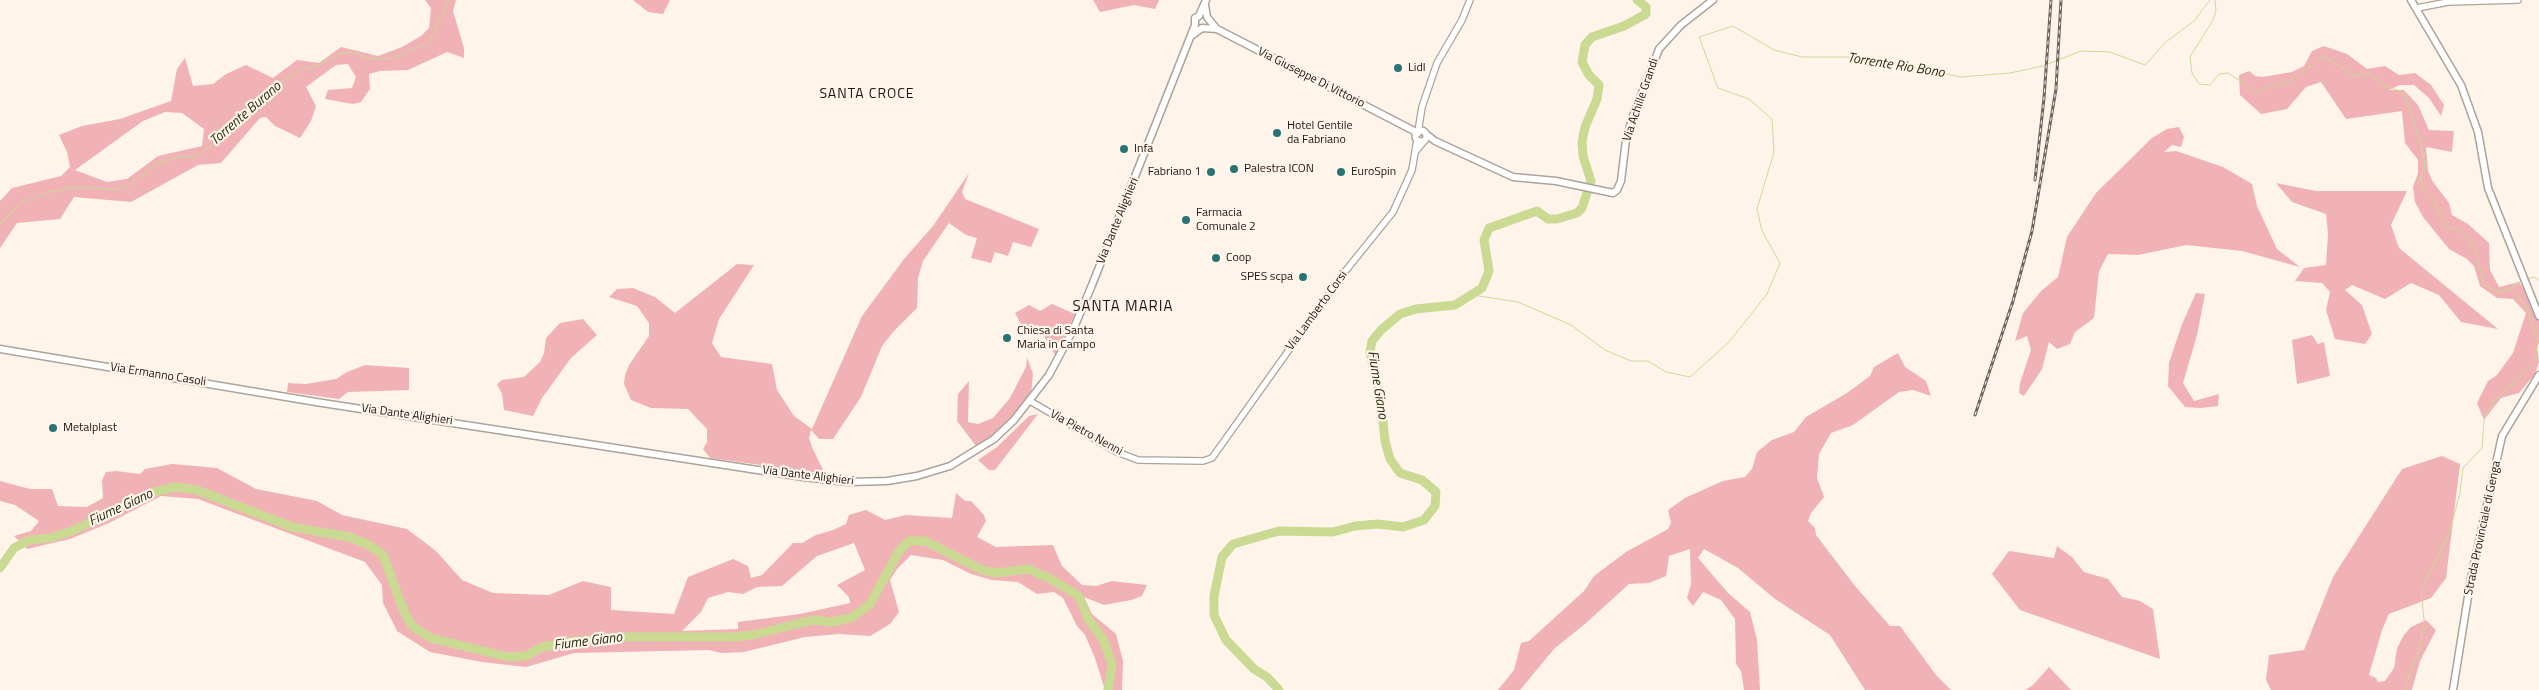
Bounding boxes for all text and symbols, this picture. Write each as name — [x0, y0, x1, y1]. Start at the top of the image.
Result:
street label: Via Giuseppe Di Vittorio — [1255, 45, 1367, 111]
water label: Torrente Rio Bono — [1846, 50, 1946, 82]
street label: Via Achille Grandi — [1620, 57, 1662, 143]
place label: Lidl — [1408, 61, 1425, 75]
marker: Lidl — [1392, 62, 1404, 74]
water label: Torrente Burano — [207, 79, 285, 149]
district label: SANTA CROCE — [818, 87, 916, 103]
place label: Hotel Gentile da Fabriano — [1287, 119, 1353, 147]
marker: Hotel Gentile da Fabriano — [1271, 127, 1283, 139]
place label: Infa — [1134, 142, 1153, 156]
marker: Infa — [1118, 143, 1130, 155]
place label: Palestra ICON — [1244, 162, 1314, 176]
marker: Palestra ICON — [1228, 163, 1240, 175]
place label: Fabriano 1 — [1148, 165, 1201, 179]
place label: EuroSpin — [1351, 165, 1396, 179]
marker: Fabriano 1 — [1205, 166, 1217, 178]
marker: EuroSpin — [1335, 166, 1347, 178]
street label: Via Dante Alighieri — [1094, 176, 1142, 266]
place label: Farmacia Comunale 2 — [1196, 206, 1256, 234]
marker: Farmacia Comunale 2 — [1180, 214, 1192, 226]
place label: Coop — [1226, 251, 1251, 265]
marker: Coop — [1210, 252, 1222, 264]
street label: Via Lamberto Corsi — [1283, 268, 1351, 354]
place label: SPES scpa — [1240, 270, 1293, 284]
marker: SPES scpa — [1297, 271, 1309, 283]
district label: SANTA MARIA — [1071, 298, 1175, 316]
place label: Chiesa di Santa Maria in Campo — [1017, 324, 1095, 352]
marker: Chiesa di Santa Maria in Campo — [1001, 332, 1013, 344]
water label: Fiume Giano — [1363, 350, 1391, 420]
street label: Via Ermanno Casoli — [109, 360, 207, 390]
street label: Via Dante Alighieri — [360, 401, 454, 429]
street label: Via Pietro Nenni — [1047, 407, 1125, 459]
place label: Metalplast — [63, 421, 117, 435]
marker: Metalplast — [47, 422, 59, 434]
street label: Strada Provinciale di Genga — [2462, 459, 2504, 597]
street label: Via Dante Alighieri — [761, 463, 855, 489]
water label: Fiume Giano — [86, 486, 156, 530]
water label: Fiume Giano — [553, 629, 623, 655]

